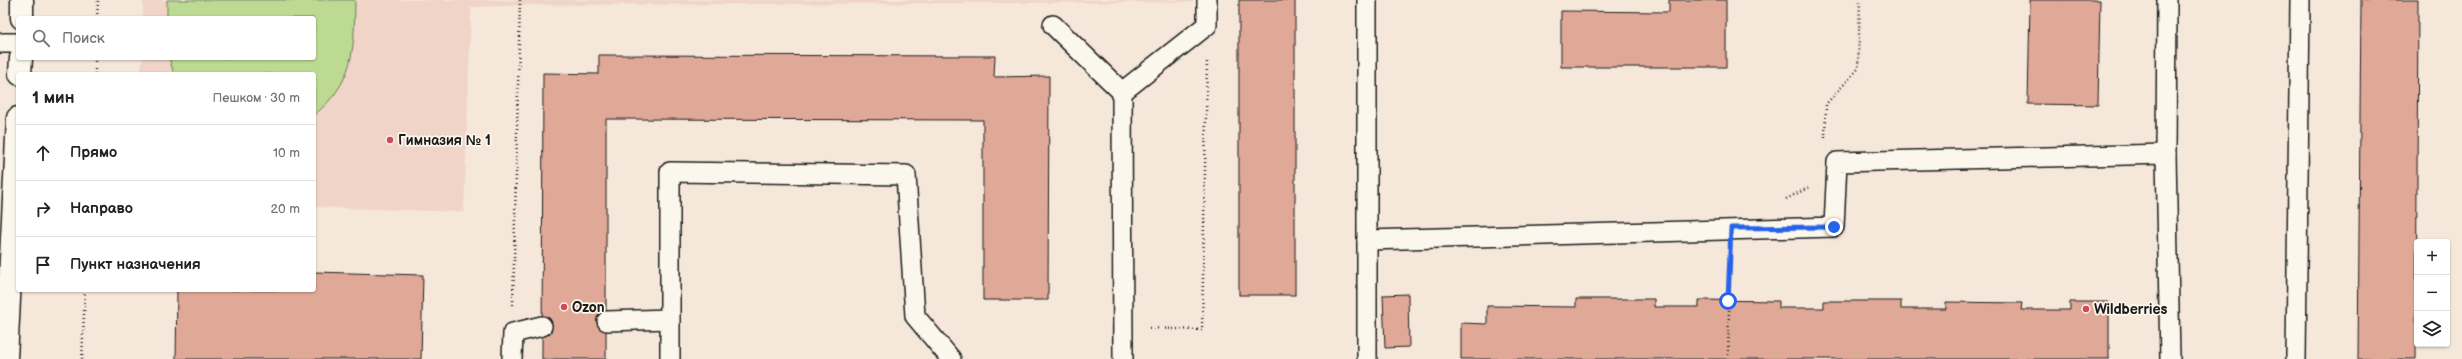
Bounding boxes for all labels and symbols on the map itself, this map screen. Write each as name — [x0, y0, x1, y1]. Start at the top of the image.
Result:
place label: Гимназия № 1 — [398, 132, 491, 149]
marker: Гимназия № 1 — [385, 135, 395, 145]
route end — [1825, 218, 1843, 236]
route start — [1719, 292, 1737, 310]
place label: Ozon — [572, 299, 605, 316]
place label: Wildberries — [2094, 301, 2167, 318]
marker: Ozon — [559, 302, 569, 312]
marker: Wildberries — [2081, 304, 2091, 314]

